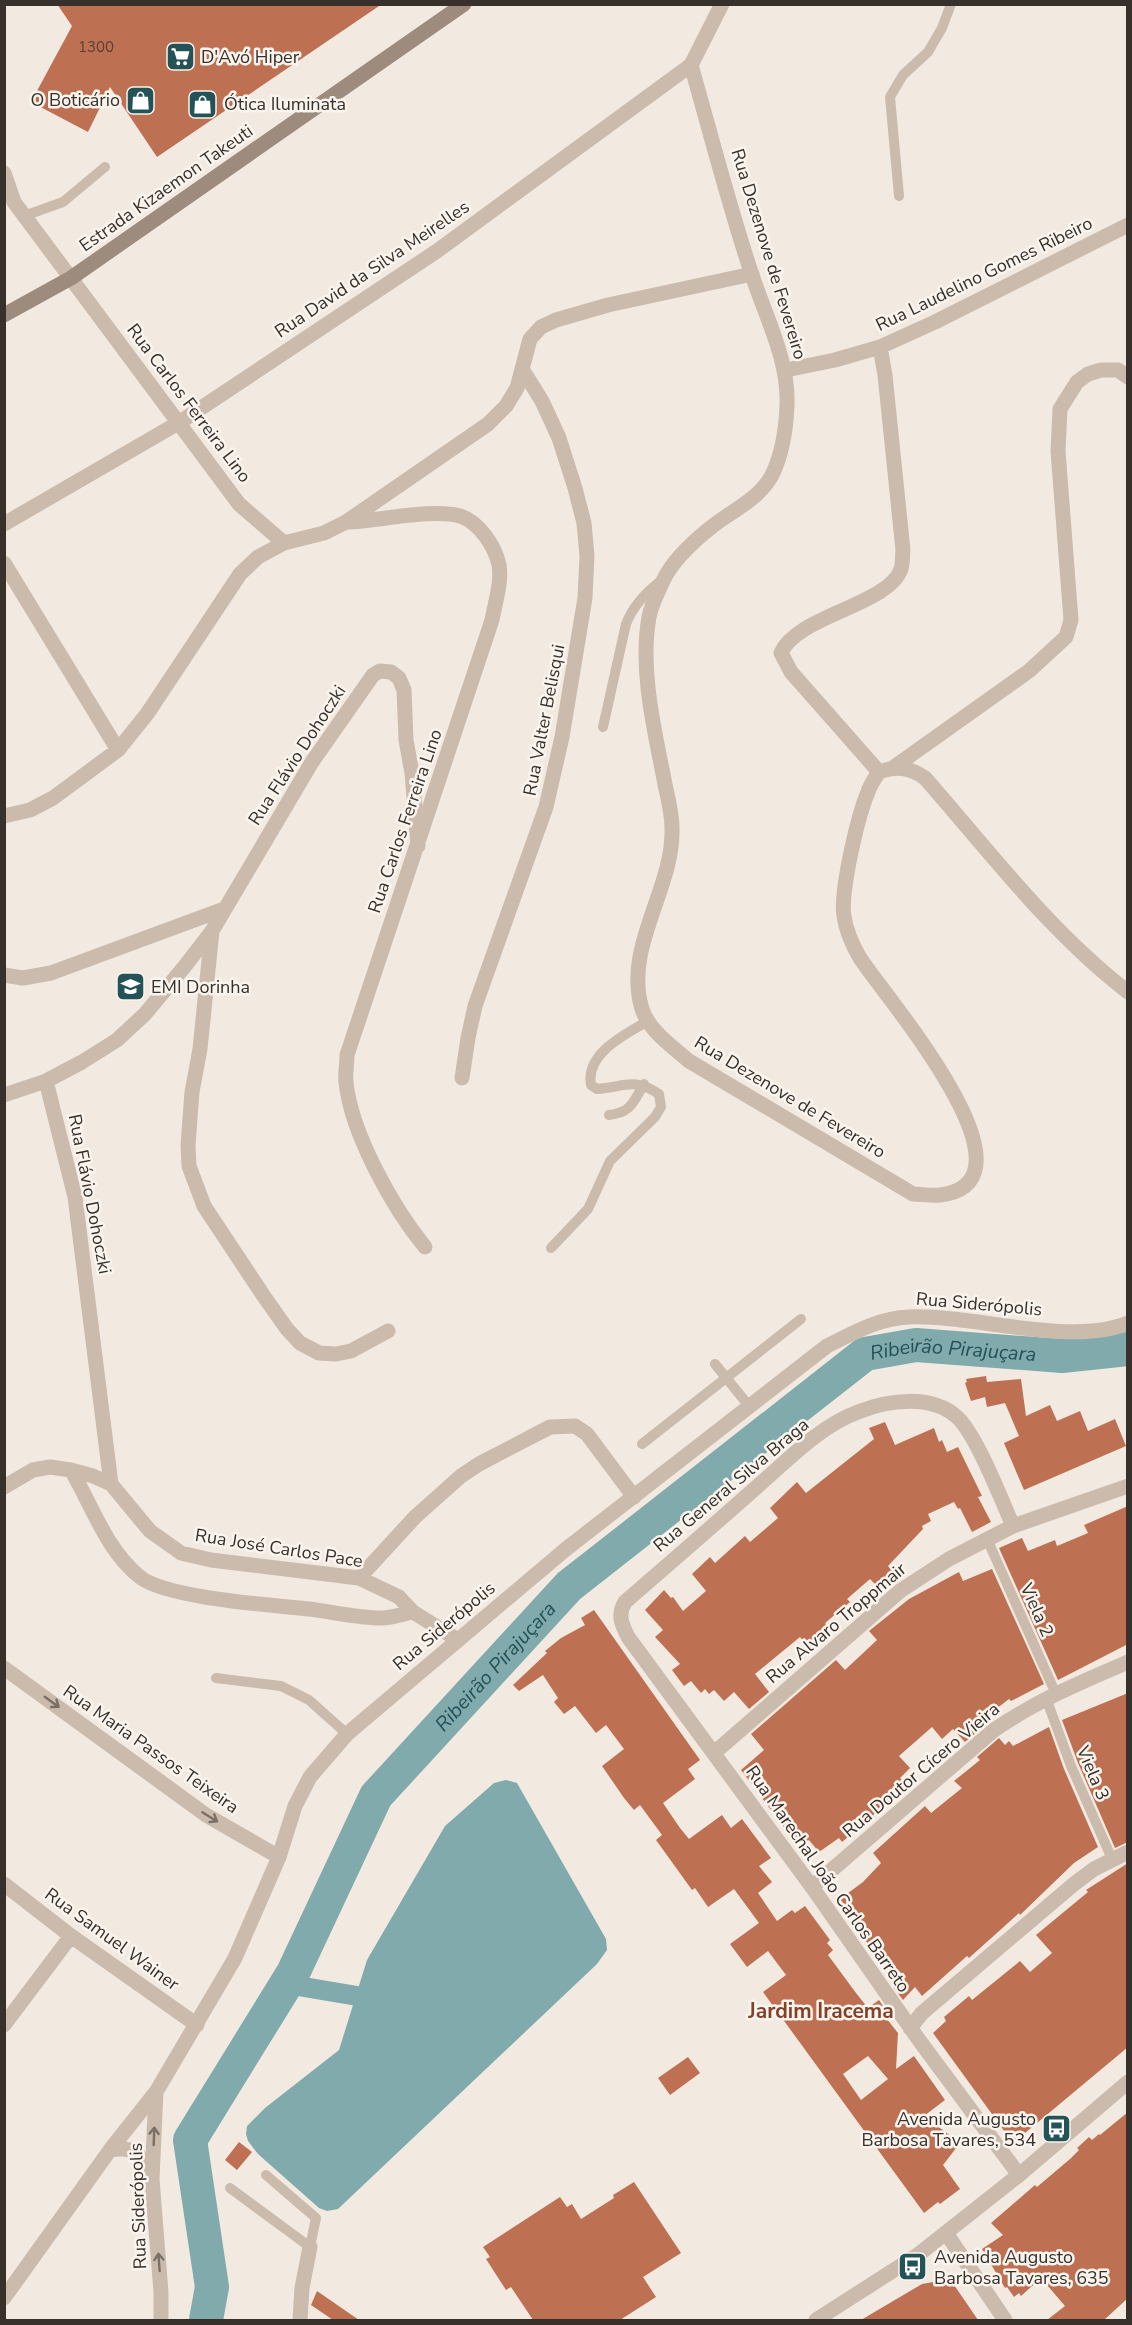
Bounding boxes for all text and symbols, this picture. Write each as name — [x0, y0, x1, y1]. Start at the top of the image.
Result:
house number: 1300 — [78, 37, 114, 57]
supermarket icon: D'Avó Hiper — [164, 41, 196, 73]
place label: D'Avó Hiper — [201, 45, 300, 69]
shop icon: O Boticário — [125, 84, 157, 116]
place label: O Boticário — [31, 88, 120, 112]
shop icon: Ótica Iluminata — [187, 88, 219, 120]
place label: Ótica Iluminata — [224, 92, 346, 116]
street label: Estrada Kizaemon Takeuti — [74, 119, 258, 257]
street label: Rua Dezenove de Fevereiro — [725, 146, 813, 362]
street label: Rua David da Silva Meirelles — [270, 195, 474, 343]
street label: Rua Laudelino Gomes Ribeiro — [872, 211, 1096, 337]
street label: Rua Carlos Ferreira Lino — [121, 319, 257, 487]
street label: Rua Valter Belisqui — [518, 642, 570, 798]
street label: Rua Flávio Dohoczki — [243, 680, 351, 830]
street label: Rua Carlos Ferreira Lino — [362, 726, 448, 916]
school or university icon: EMI Dorinha — [114, 971, 146, 1003]
place label: EMI Dorinha — [151, 975, 250, 999]
street label: Rua Dezenove de Fevereiro — [690, 1030, 890, 1164]
street label: Rua Flávio Dohoczki — [63, 1112, 117, 1276]
street label: Rua Siderópolis — [915, 1287, 1043, 1321]
water label: Ribeirão Pirajuçara — [868, 1331, 1037, 1368]
street label: Rua General Silva Braga — [648, 1413, 814, 1557]
street label: Rua José Carlos Pace — [193, 1523, 365, 1573]
street label: Rua Alvaro Troppmair — [761, 1557, 912, 1689]
street label: Rua Siderópolis — [388, 1576, 500, 1676]
street label: Viela 2 — [1014, 1578, 1059, 1641]
water label: Ribeirão Pirajuçara — [429, 1596, 562, 1737]
street label: Rua Maria Passos Teixeira — [58, 1679, 244, 1819]
one-way arrow — [43, 1696, 59, 1709]
street label: Rua Doutor Cícero Vieira — [837, 1697, 1005, 1843]
street label: Viela 3 — [1071, 1741, 1115, 1804]
street label: Rua Marechal João Carlos Barreto — [740, 1761, 916, 1997]
one-way arrow — [201, 1811, 218, 1823]
street label: Rua Samuel Wainer — [40, 1882, 185, 1996]
district label: Jardim Iracema — [747, 1997, 894, 2025]
place label: Avenida Augusto Barbosa Tavares, 534 — [861, 2107, 1036, 2152]
bus stop icon: Avenida Augusto Barbosa Tavares, 534 — [1041, 2113, 1073, 2145]
one-way arrow — [149, 2126, 160, 2146]
street label: Rua Siderópolis — [124, 2142, 152, 2270]
place label: Avenida Augusto Barbosa Tavares, 635 — [934, 2245, 1109, 2290]
bus stop icon: Avenida Augusto Barbosa Tavares, 635 — [897, 2251, 929, 2283]
one-way arrow — [153, 2253, 164, 2273]

